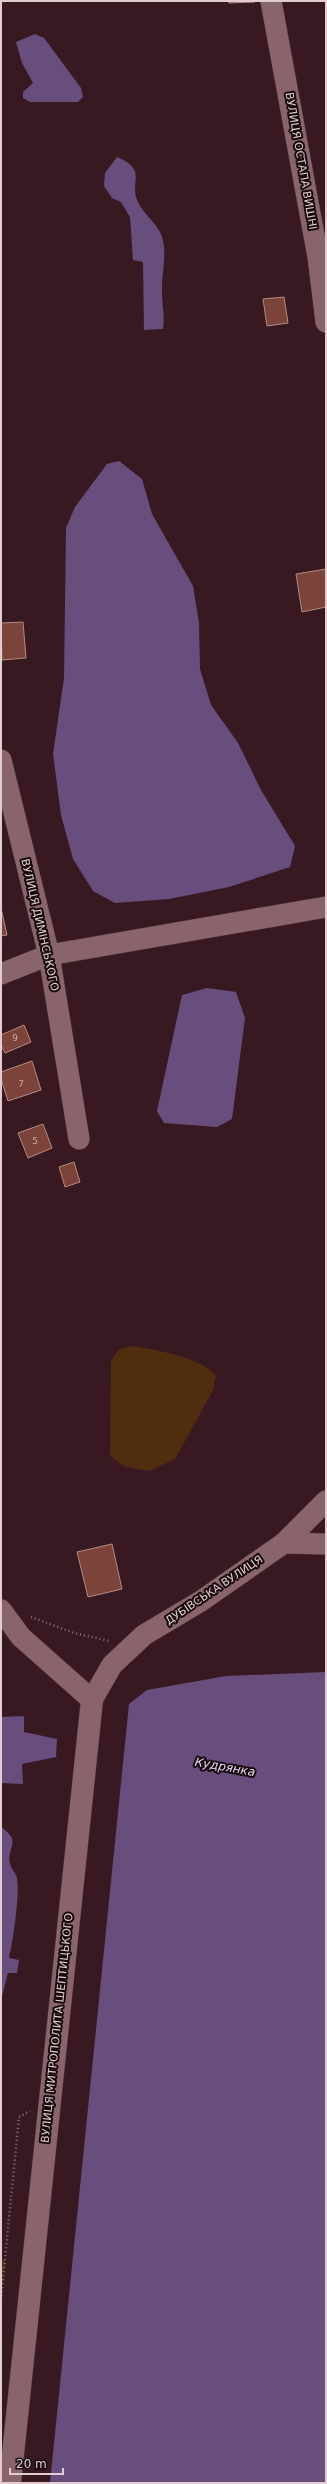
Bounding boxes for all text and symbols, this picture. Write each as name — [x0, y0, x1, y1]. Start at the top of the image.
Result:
street label: ВУЛИЦЯ ОСТАПА ВИШНІ — [282, 91, 320, 231]
street label: ВУЛИЦЯ ДИМІНСЬКОГО — [18, 858, 62, 993]
house number: 9 — [12, 1033, 18, 1043]
house number: 7 — [18, 1079, 24, 1089]
house number: 5 — [32, 1136, 38, 1146]
street label: ДУБІВСЬКА ВУЛИЦЯ — [163, 1553, 265, 1627]
water label: Кудрянка — [194, 1755, 256, 1779]
street label: ВУЛИЦЯ МИТРОПОЛИТА ШЕПТИЦЬКОГО — [38, 1912, 76, 2144]
scale bar — [10, 2450, 63, 2476]
text: 20 m — [16, 2457, 47, 2471]

